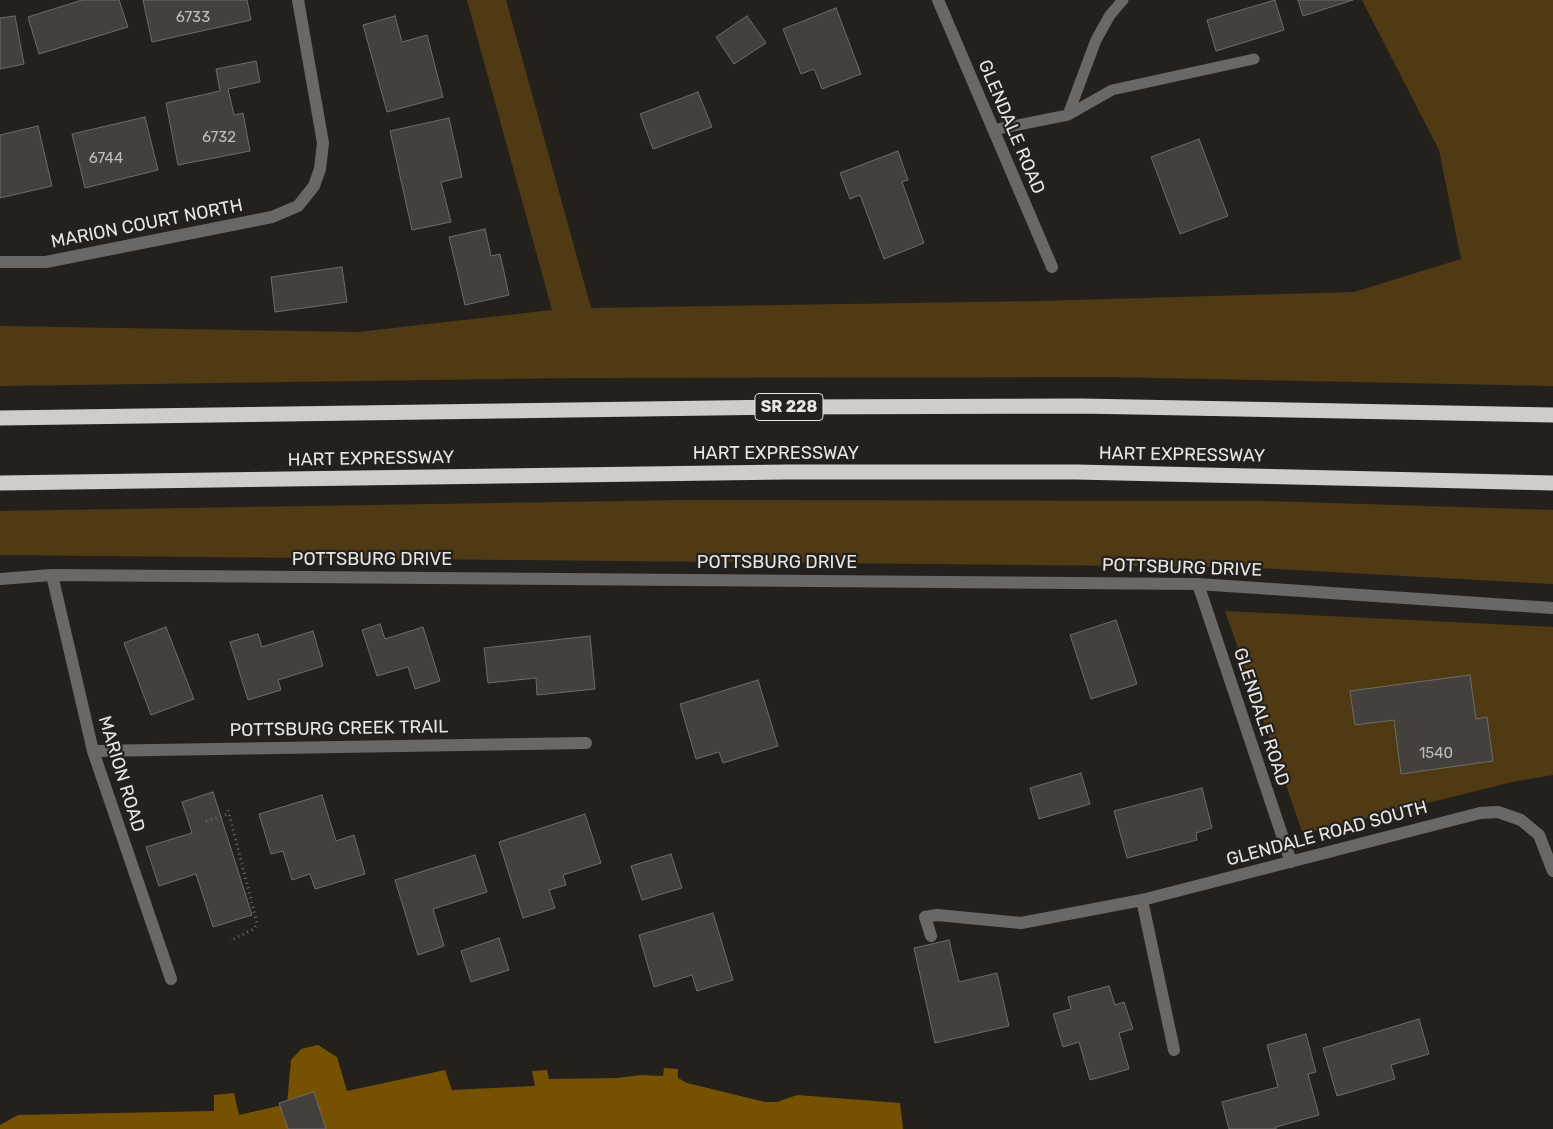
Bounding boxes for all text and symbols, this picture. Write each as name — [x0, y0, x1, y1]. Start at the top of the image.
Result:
house number: 6733 — [176, 9, 210, 27]
street label: GLENDALE ROAD — [973, 57, 1049, 197]
house number: 6732 — [202, 129, 236, 147]
house number: 6744 — [89, 150, 123, 168]
street label: MARION COURT NORTH — [49, 195, 245, 253]
road number: SR 228 — [755, 394, 823, 421]
street label: HART EXPRESSWAY — [693, 443, 859, 465]
street label: HART EXPRESSWAY — [1099, 443, 1265, 467]
street label: HART EXPRESSWAY — [288, 447, 454, 471]
street label: POTTSBURG DRIVE — [292, 549, 452, 571]
street label: POTTSBURG DRIVE — [697, 552, 857, 574]
street label: POTTSBURG DRIVE — [1102, 554, 1262, 582]
street label: GLENDALE ROAD — [1229, 645, 1293, 789]
street label: MARION ROAD — [93, 713, 149, 835]
street label: POTTSBURG CREEK TRAIL — [229, 716, 449, 742]
house number: 1540 — [1419, 745, 1453, 763]
street label: GLENDALE ROAD SOUTH — [1224, 797, 1430, 871]

